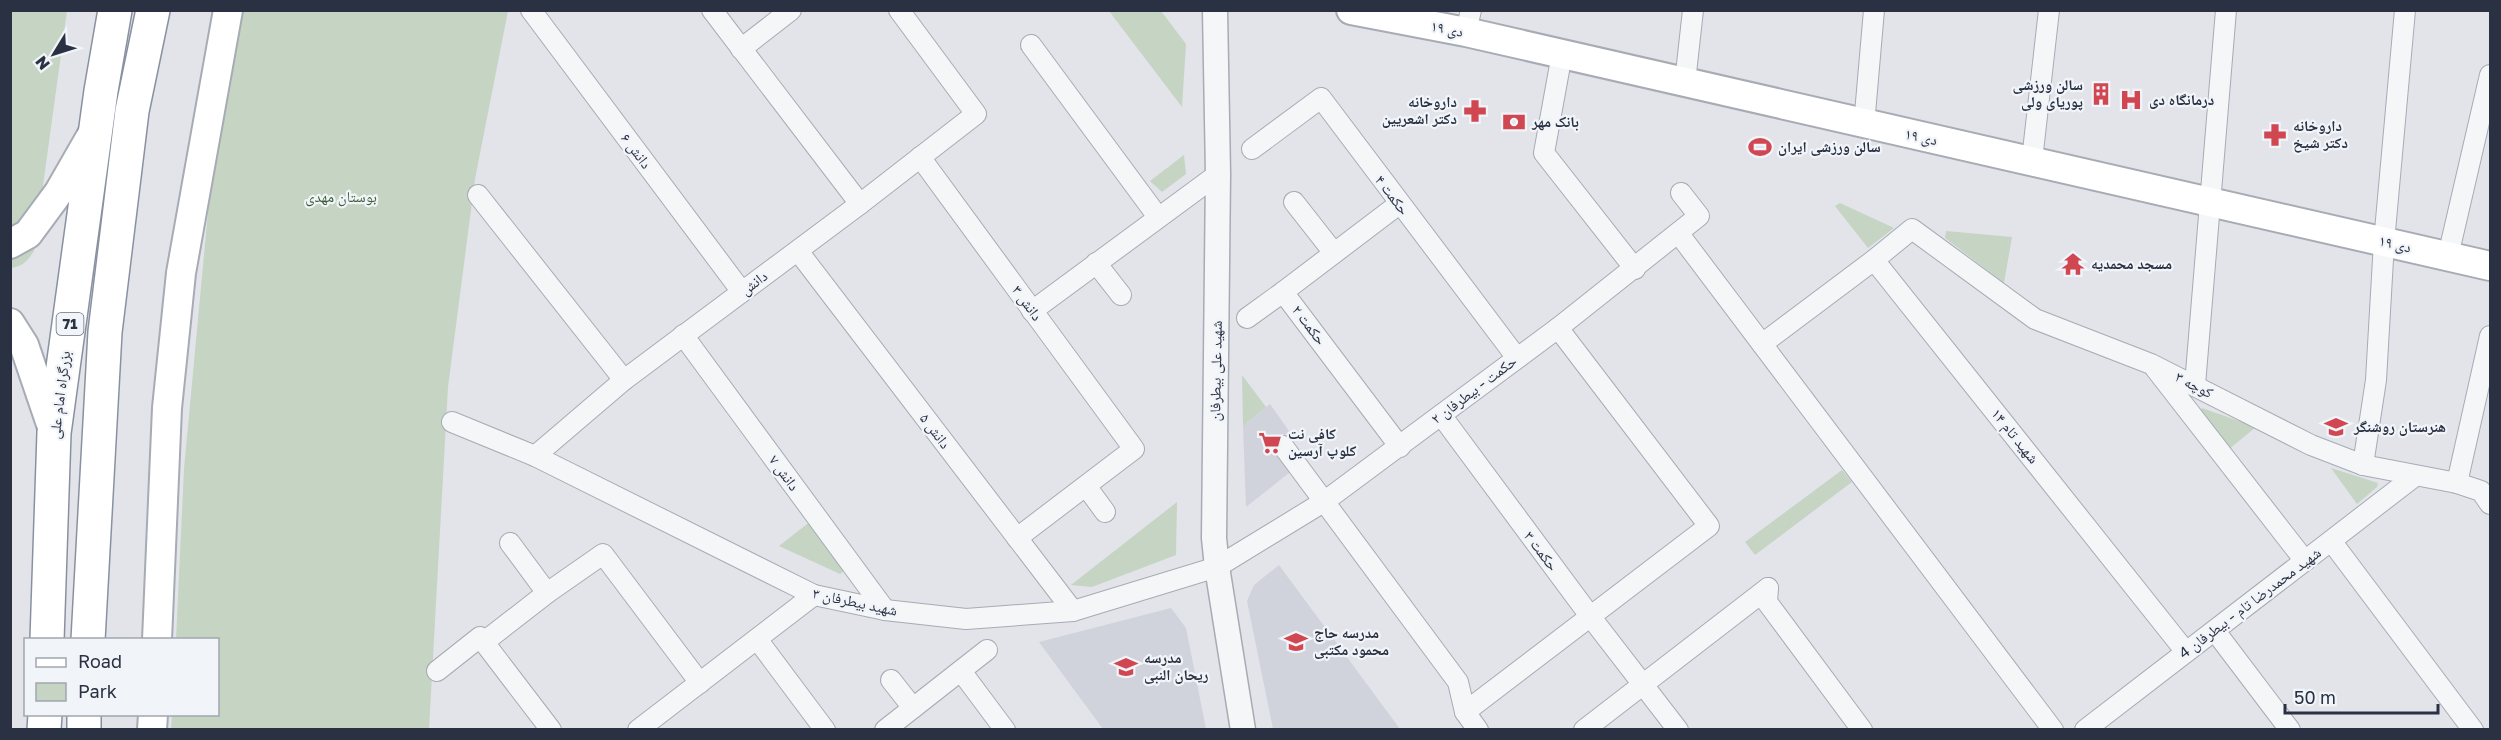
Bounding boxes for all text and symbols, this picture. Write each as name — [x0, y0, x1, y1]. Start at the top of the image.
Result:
street label: ۱۹ دی — [1429, 16, 1465, 42]
north arrow — [24, 24, 84, 84]
text: N — [31, 52, 54, 74]
place label: سالن ورزشی پوریای ولی — [2013, 75, 2083, 111]
building icon: سالن ورزشی پوریای ولی — [2088, 81, 2114, 107]
hospital icon: درمانگاه دی — [2118, 87, 2144, 113]
place label: درمانگاه دی — [2149, 90, 2214, 109]
place label: داروخانه دکتر اشعریین — [1382, 92, 1457, 128]
pharmacy icon: داروخانه دکتر اشعریین — [1462, 98, 1488, 124]
bank icon: بانک مهر — [1501, 109, 1527, 135]
place label: بانک مهر — [1531, 112, 1579, 131]
place label: داروخانه دکتر شیخ — [2293, 116, 2348, 153]
pharmacy icon: داروخانه دکتر شیخ — [2262, 122, 2288, 148]
street label: ۱۹ دی — [1903, 124, 1939, 150]
street label: ۶ دانش — [616, 129, 656, 173]
sports icon: سالن ورزشی ایران — [1747, 134, 1773, 160]
place label: سالن ورزشی ایران — [1778, 137, 1881, 156]
street label: حکمت ۴ — [1372, 171, 1414, 218]
park label: بوستان مهدی — [305, 187, 377, 207]
street label: ۱۹ دی — [2377, 231, 2413, 257]
temple icon: مسجد محمدیه — [2060, 251, 2086, 277]
place label: مسجد محمدیه — [2091, 254, 2172, 272]
street label: دانش — [736, 266, 772, 300]
street label: دانش ۳ — [1007, 281, 1047, 325]
street label: حکمت ۲ — [1289, 301, 1331, 348]
road number: 71 — [56, 313, 84, 335]
street label: شهید علی بیطرفان — [1205, 320, 1227, 422]
street label: بزرگراه امام علی — [45, 350, 75, 440]
street label: حکمت - بیطرفان ۲ — [1427, 351, 1521, 429]
street label: کوچه ۳ — [2172, 367, 2216, 402]
street label: شهید تام ۱۴ — [1987, 404, 2043, 468]
street label: دانش ۵ — [915, 409, 955, 453]
school or university icon: هنرستان روشنگر — [2323, 414, 2349, 440]
place label: هنرستان روشنگر — [2353, 417, 2446, 436]
place label: کافی نت کلوپ آرسین — [1288, 424, 1357, 460]
supermarket icon: کافی نت کلوپ آرسین — [1257, 430, 1283, 456]
street label: دانش ۷ — [764, 451, 804, 495]
street label: حکمت ۳ — [1521, 527, 1563, 574]
street label: شهید محمدرضا تام - بیطرفان 4 — [2175, 543, 2325, 663]
street label: شهید بیطرفان ۳ — [811, 583, 899, 621]
place label: مدرسه حاج محمود مکتبی — [1314, 623, 1389, 659]
school or university icon: مدرسه حاج محمود مکتبی — [1283, 629, 1309, 655]
legend — [24, 638, 219, 716]
place label: مدرسه ریحان النبی — [1144, 648, 1209, 684]
text: Road — [78, 650, 122, 672]
school or university icon: مدرسه ریحان النبی — [1113, 654, 1139, 680]
scale bar — [2285, 677, 2438, 715]
text: Park — [78, 680, 117, 702]
text: 50 m — [2294, 686, 2336, 708]

